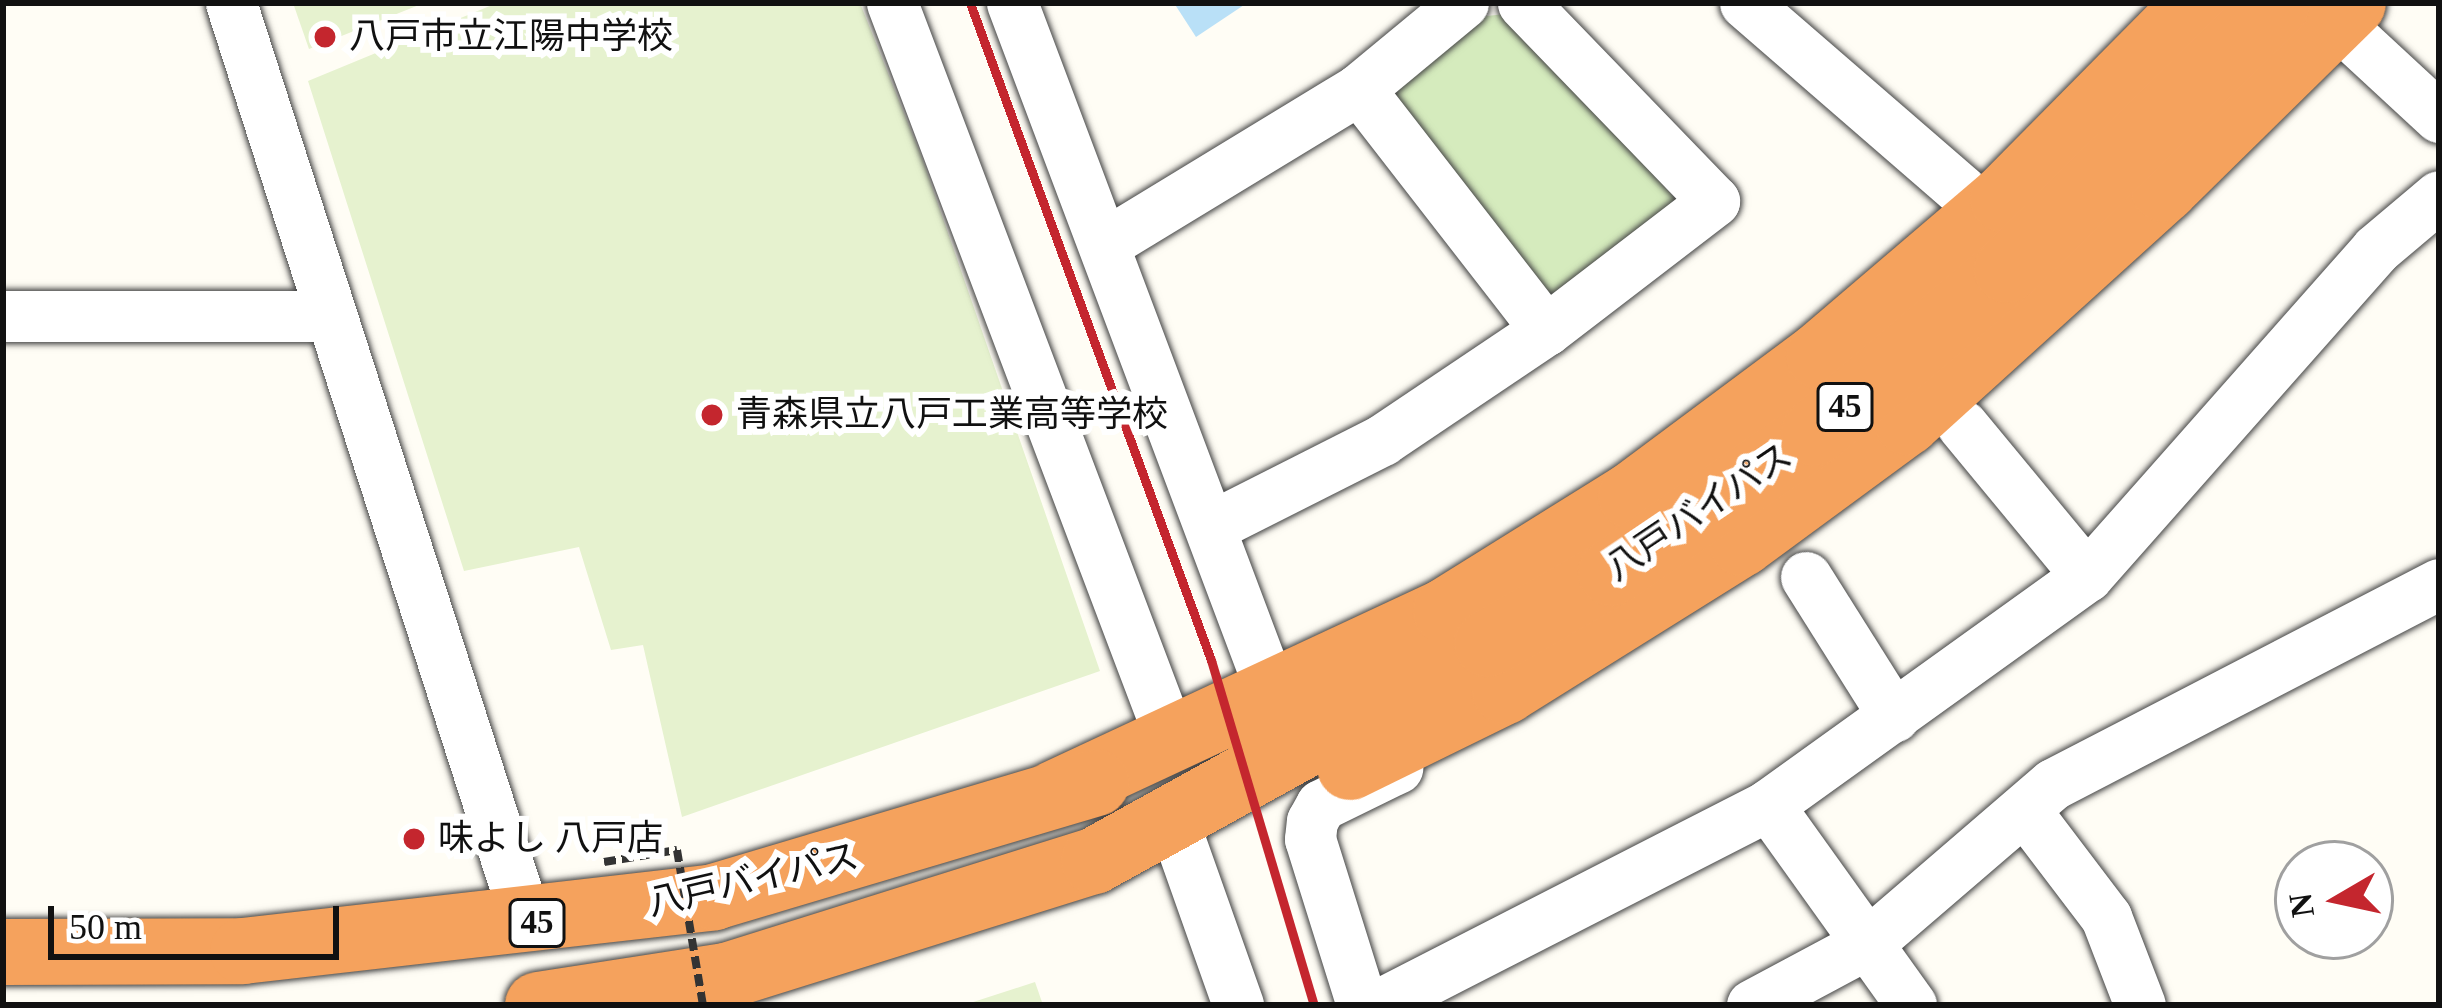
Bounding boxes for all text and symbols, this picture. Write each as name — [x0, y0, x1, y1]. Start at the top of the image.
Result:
place label: 八戸市立江陽中学校 — [349, 15, 673, 59]
marker: 八戸市立江陽中学校 — [312, 24, 338, 50]
road number: 45 — [1815, 380, 1875, 434]
place label: 青森県立八戸工業高等学校 — [736, 393, 1168, 437]
marker: 青森県立八戸工業高等学校 — [699, 402, 725, 428]
street label: 八戸バイパス — [1597, 434, 1801, 590]
place label: 味よし 八戸店 — [438, 817, 663, 861]
marker: 味よし 八戸店 — [401, 826, 427, 852]
street label: 八戸バイパス — [643, 835, 863, 925]
north arrow — [2274, 840, 2394, 960]
scale bar — [54, 882, 345, 956]
text: N — [2282, 891, 2321, 920]
road number: 45 — [507, 896, 567, 950]
text: 50 m — [69, 907, 142, 947]

